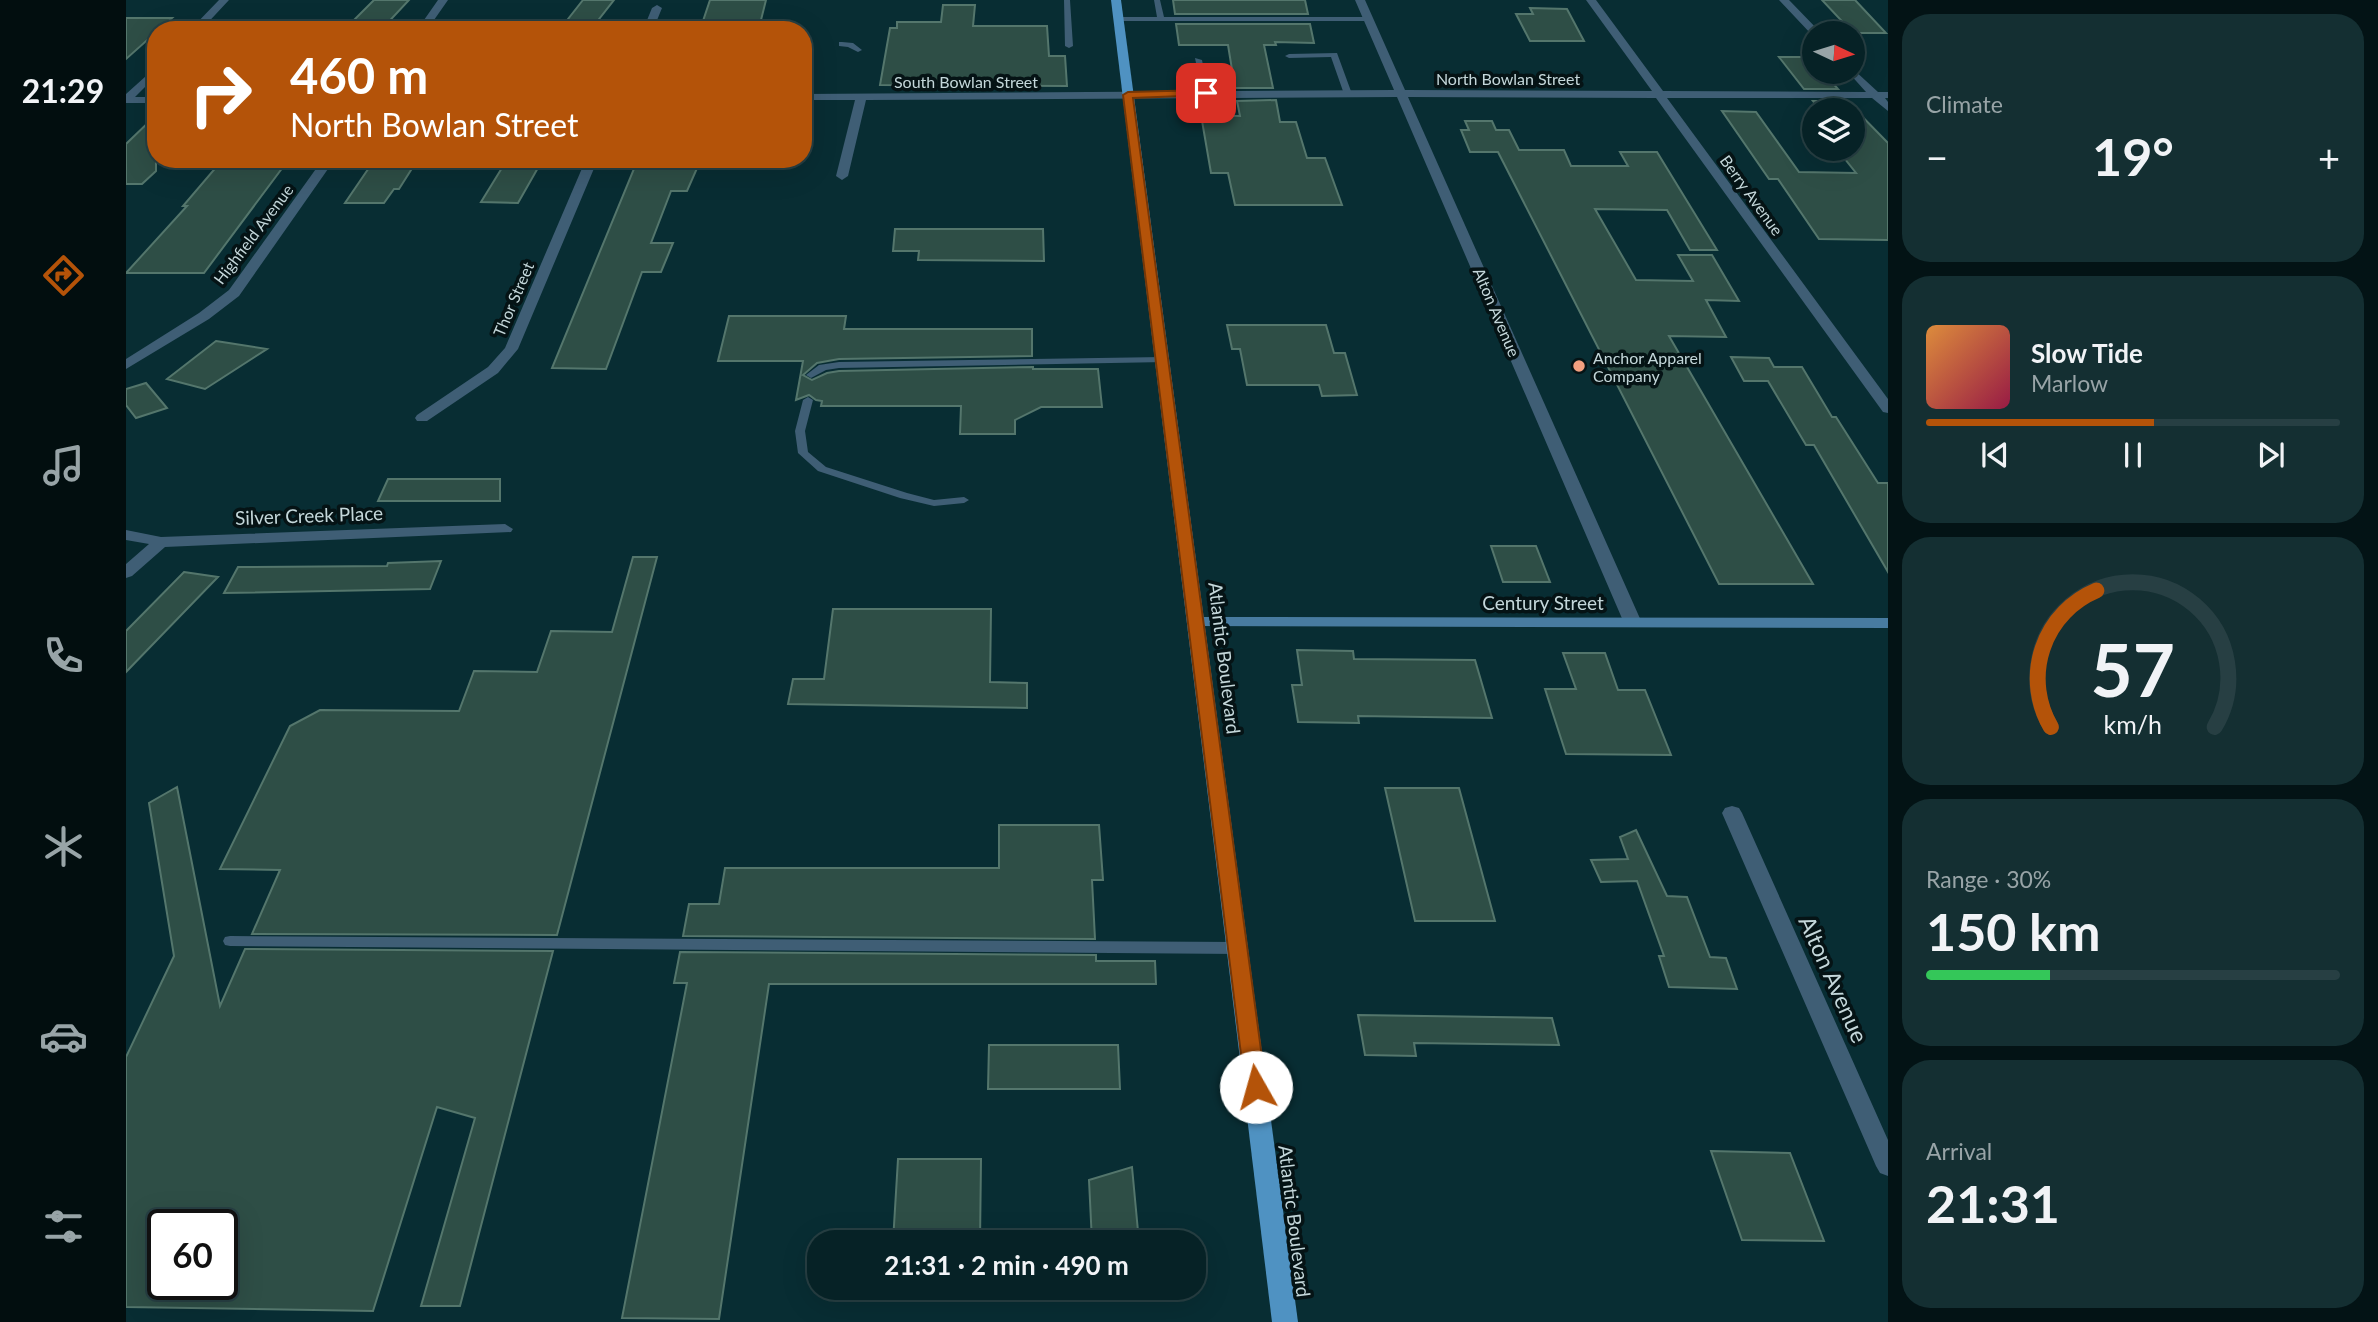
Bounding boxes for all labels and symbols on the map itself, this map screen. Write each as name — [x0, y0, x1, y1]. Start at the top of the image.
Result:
north arrow — [1802, 21, 1866, 84]
pin — [1176, 63, 1236, 123]
street label: North Bowlan Street — [1436, 69, 1580, 88]
street label: South Bowlan Street — [894, 72, 1038, 91]
street label: Berry Avenue — [1716, 151, 1788, 239]
street label: Highfield Avenue — [209, 180, 297, 288]
street label: Thor Street — [489, 259, 537, 339]
street label: Alton Avenue — [1470, 265, 1524, 359]
place label: Anchor Apparel Company — [1593, 348, 1702, 385]
marker: Anchor Apparel Company — [1571, 358, 1587, 374]
street label: Silver Creek Place — [235, 501, 383, 529]
street label: Atlantic Boulevard — [1204, 581, 1246, 735]
street label: Century Street — [1482, 591, 1604, 614]
street label: Alton Avenue — [1793, 911, 1875, 1047]
position arrow — [1219, 1050, 1293, 1124]
street label: Atlantic Boulevard — [1274, 1144, 1316, 1298]
speed limit sign: 60 — [147, 1209, 238, 1300]

